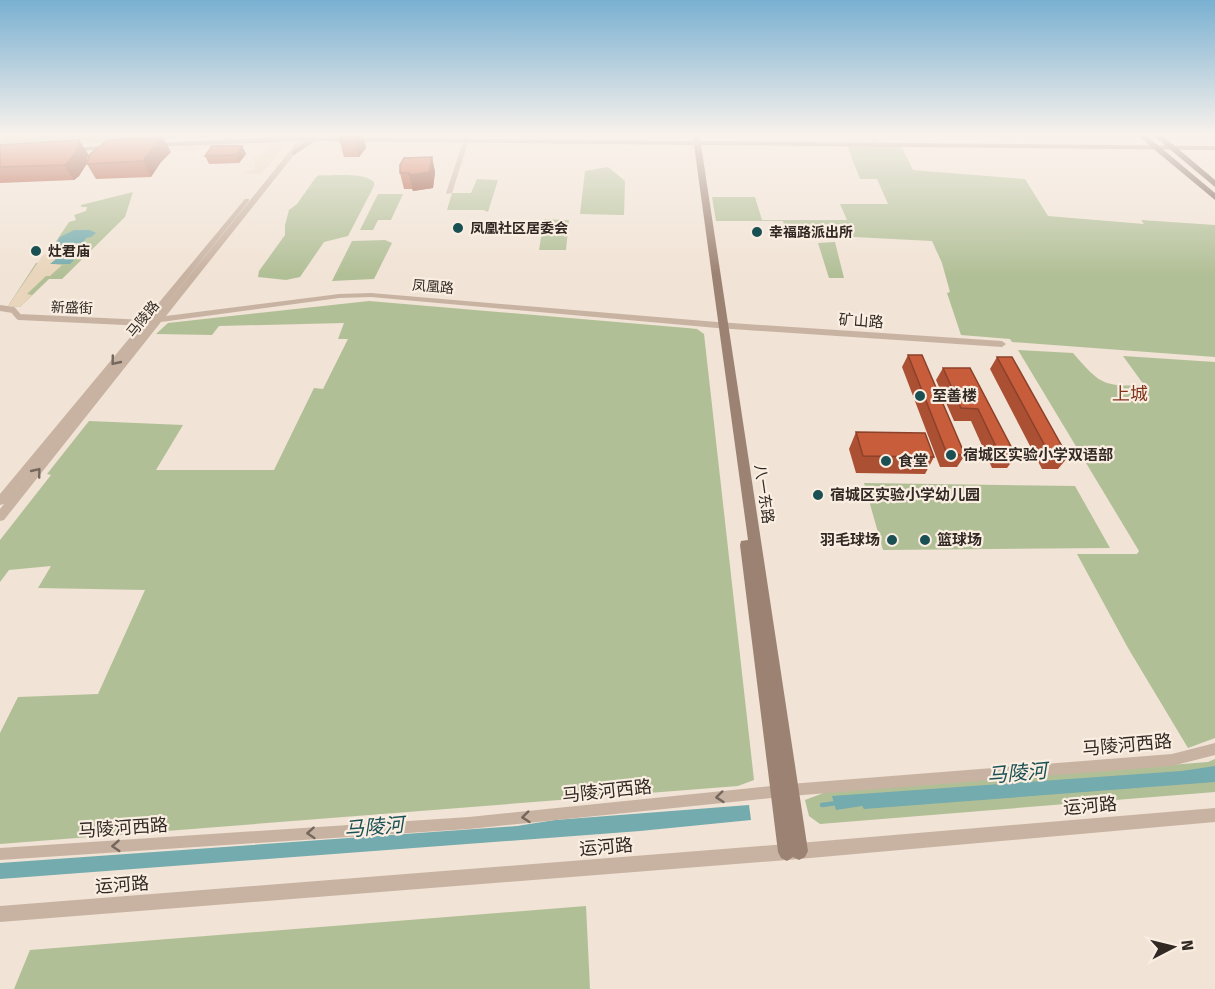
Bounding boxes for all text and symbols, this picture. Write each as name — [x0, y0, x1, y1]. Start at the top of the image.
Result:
place label: 凤凰社区居委会 — [470, 220, 568, 237]
marker: 凤凰社区居委会 — [451, 221, 465, 235]
place label: 幸福路派出所 — [769, 224, 853, 241]
marker: 幸福路派出所 — [750, 225, 764, 239]
place label: 灶君庙 — [48, 243, 90, 260]
marker: 灶君庙 — [29, 244, 43, 258]
street label: 凤凰路 — [411, 277, 455, 297]
street label: 马陵路 — [123, 297, 163, 341]
street label: 新盛街 — [51, 299, 93, 317]
street label: 矿山路 — [838, 310, 884, 332]
one-way arrow — [111, 354, 122, 365]
district label: 上城 — [1112, 383, 1148, 405]
place label: 至善楼 — [932, 387, 977, 405]
marker: 至善楼 — [913, 389, 927, 403]
place label: 宿城区实验小学双语部 — [963, 446, 1113, 464]
marker: 宿城区实验小学双语部 — [944, 448, 958, 462]
place label: 食堂 — [898, 452, 928, 470]
marker: 食堂 — [879, 454, 893, 468]
street label: 八一东路 — [751, 463, 777, 525]
one-way arrow — [29, 467, 40, 478]
place label: 宿城区实验小学幼儿园 — [830, 486, 980, 504]
marker: 宿城区实验小学幼儿园 — [811, 488, 825, 502]
place label: 羽毛球场 — [820, 531, 880, 549]
place label: 篮球场 — [937, 531, 982, 549]
marker: 羽毛球场 — [885, 533, 899, 547]
marker: 篮球场 — [918, 533, 932, 547]
street label: 马陵河西路 — [1081, 730, 1173, 760]
water label: 马陵河 — [986, 758, 1052, 788]
street label: 马陵河西路 — [561, 775, 653, 807]
one-way arrow — [716, 790, 725, 803]
street label: 运河路 — [1062, 793, 1118, 819]
one-way arrow — [522, 810, 531, 823]
water label: 马陵河 — [343, 812, 409, 842]
street label: 马陵河西路 — [77, 814, 169, 842]
one-way arrow — [306, 827, 315, 840]
street label: 运河路 — [578, 834, 634, 860]
one-way arrow — [112, 840, 121, 853]
street label: 运河路 — [94, 872, 150, 898]
north arrow — [1143, 917, 1203, 977]
text: N — [1177, 939, 1197, 952]

